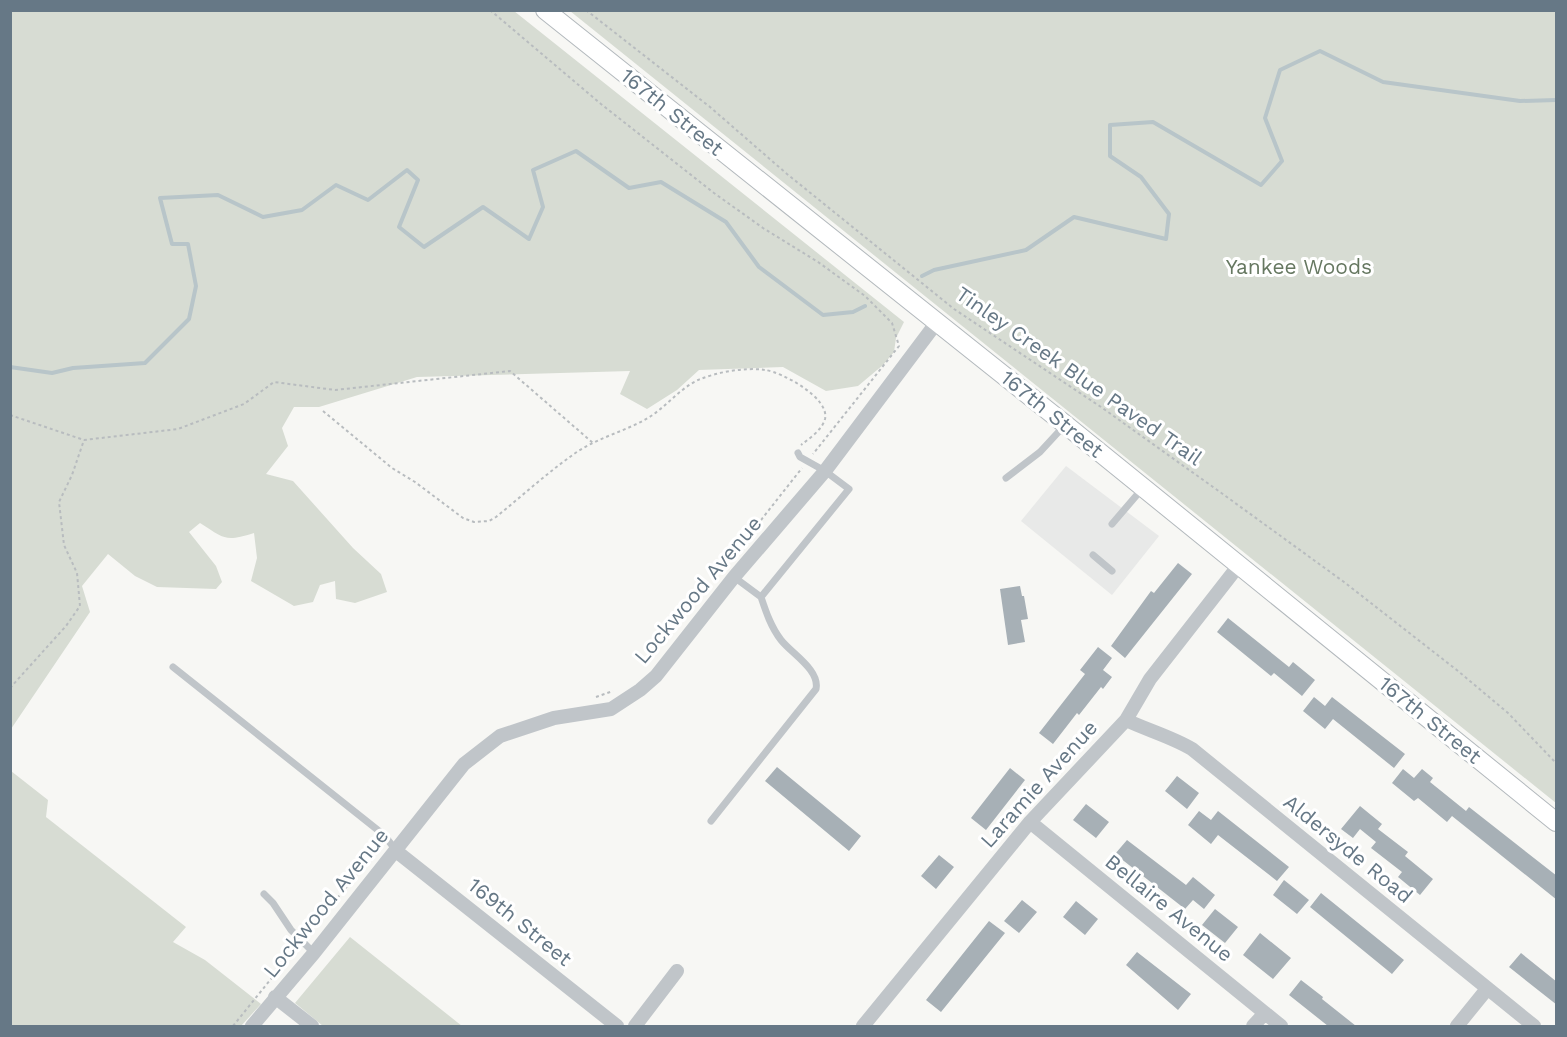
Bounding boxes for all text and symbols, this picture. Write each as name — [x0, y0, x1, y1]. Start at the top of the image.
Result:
street label: 167th Street — [616, 63, 729, 161]
park label: Yankee Woods — [1226, 254, 1372, 279]
street label: Tinley Creek Blue Paved Trail — [951, 281, 1208, 471]
street label: 167th Street — [996, 365, 1109, 463]
street label: Lockwood Avenue — [629, 511, 767, 668]
street label: 167th Street — [1374, 671, 1487, 769]
street label: Laramie Avenue — [975, 715, 1102, 853]
street label: Aldersyde Road — [1279, 789, 1418, 908]
street label: Lockwood Avenue — [258, 823, 393, 982]
street label: Bellaire Avenue — [1100, 848, 1238, 967]
street label: 169th Street — [463, 872, 577, 971]

